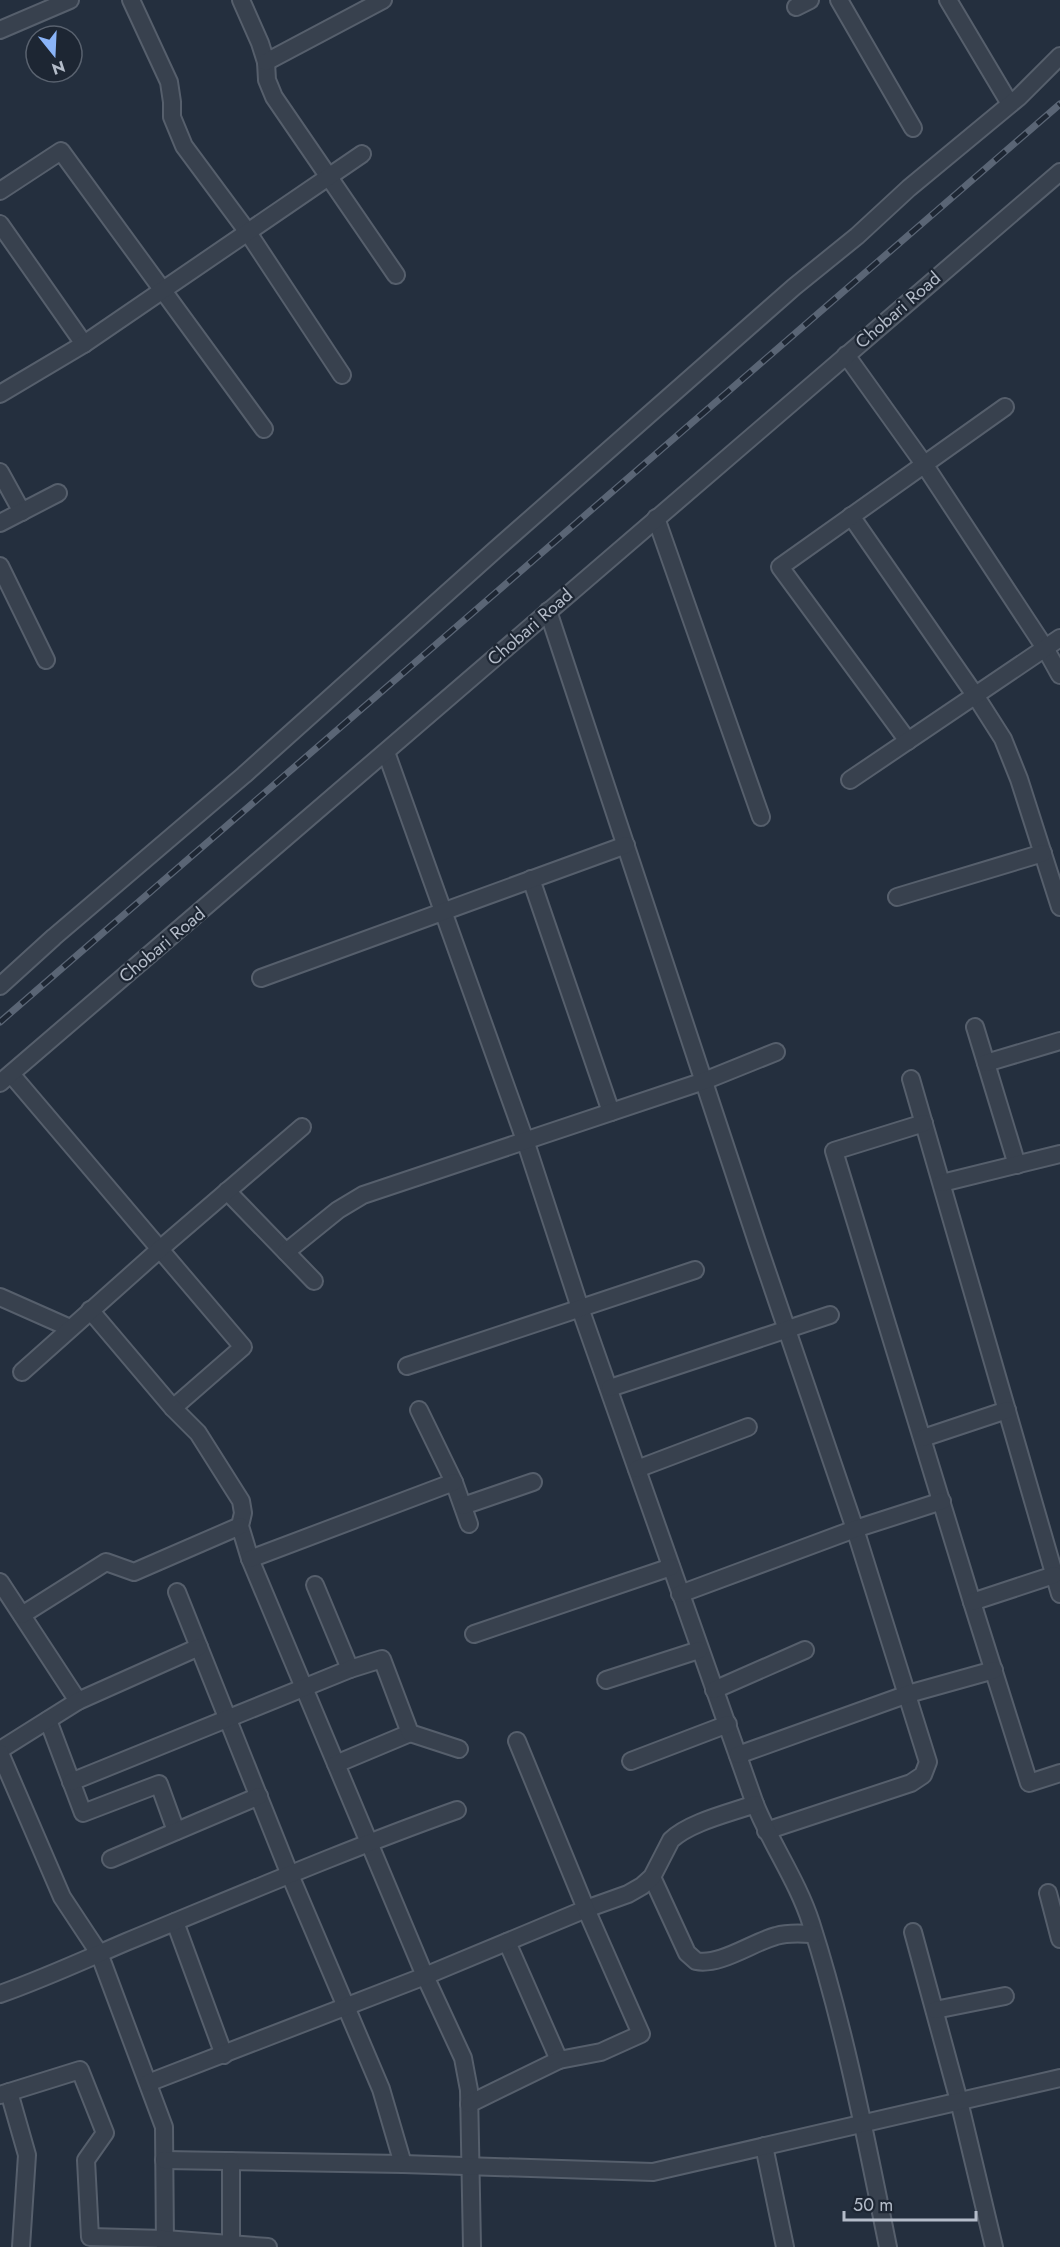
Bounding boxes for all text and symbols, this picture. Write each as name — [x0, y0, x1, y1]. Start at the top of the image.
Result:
north arrow — [24, 24, 84, 84]
text: N — [49, 55, 68, 81]
street label: Chobari Road — [850, 266, 946, 354]
street label: Chobari Road — [482, 583, 578, 671]
street label: Chobari Road — [113, 901, 211, 989]
scale bar — [844, 2184, 976, 2222]
text: 50 m — [853, 2192, 893, 2218]

